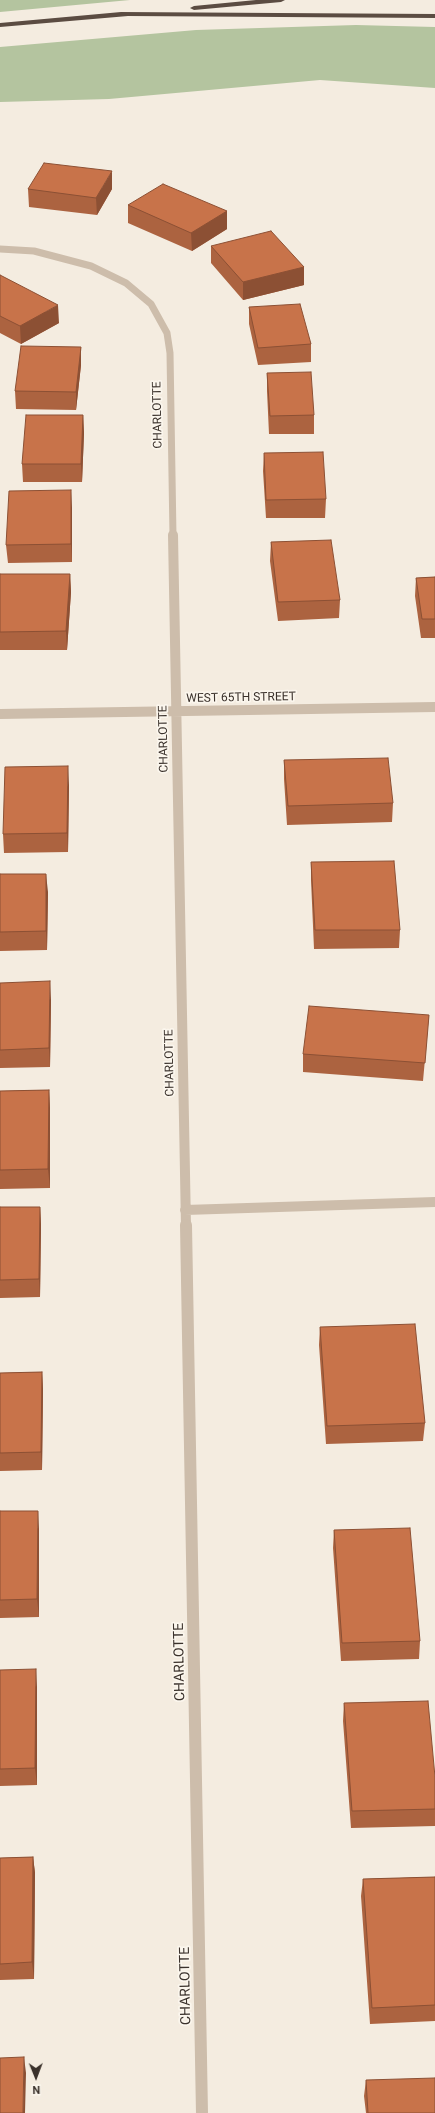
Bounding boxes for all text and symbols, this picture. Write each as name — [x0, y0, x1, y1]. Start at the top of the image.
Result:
street label: CHARLOTTE — [150, 381, 166, 449]
street label: WEST 65TH STREET — [186, 690, 296, 706]
street label: CHARLOTTE — [156, 705, 172, 773]
street label: CHARLOTTE — [162, 1029, 178, 1097]
street label: CHARLOTTE — [171, 1623, 189, 1701]
street label: CHARLOTTE — [177, 1947, 195, 2025]
north arrow — [16, 2057, 56, 2097]
text: N — [32, 2083, 40, 2096]

